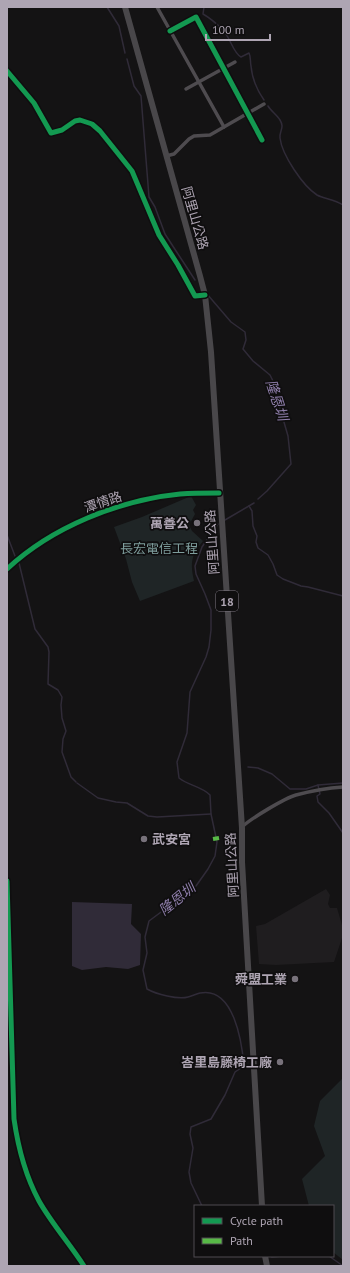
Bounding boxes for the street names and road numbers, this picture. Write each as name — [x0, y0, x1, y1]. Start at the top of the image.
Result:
street label: 阿里山公路 — [178, 184, 212, 252]
street label: 潭情路 — [82, 488, 124, 516]
street label: 阿里山公路 — [201, 509, 223, 575]
road number: 18 — [216, 591, 238, 611]
street label: 阿里山公路 — [222, 832, 242, 898]

